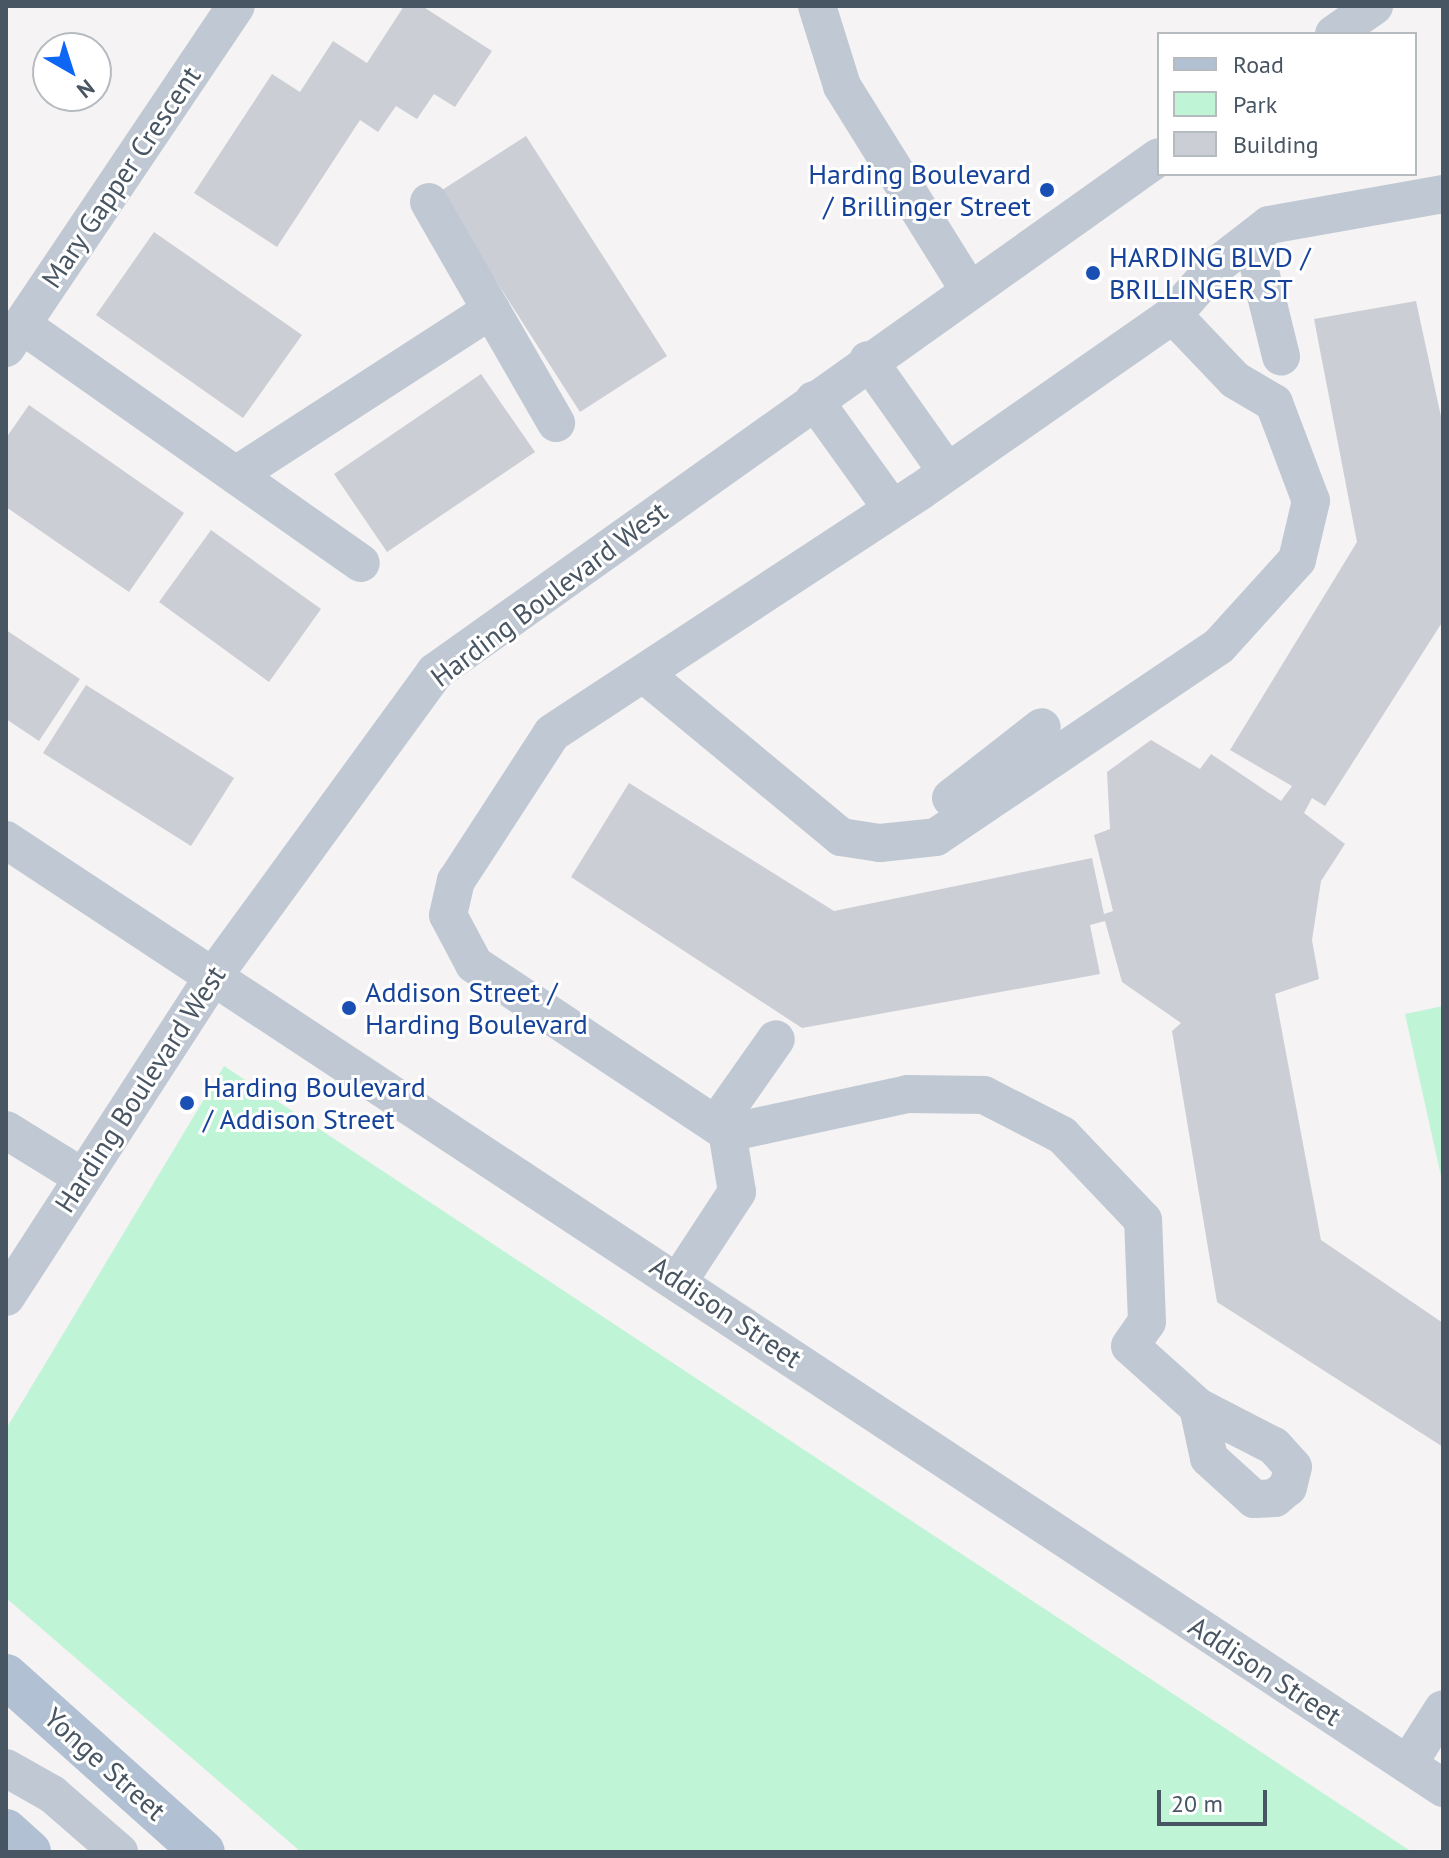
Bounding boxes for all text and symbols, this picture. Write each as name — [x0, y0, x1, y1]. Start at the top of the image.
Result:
north arrow — [32, 32, 112, 112]
legend — [1157, 32, 1417, 176]
text: Road — [1233, 49, 1284, 80]
street label: Mary Gapper Crescent — [34, 60, 208, 294]
text: N — [71, 74, 100, 105]
text: Park — [1233, 89, 1277, 120]
text: Building — [1233, 129, 1319, 160]
place label: Harding Boulevard / Brillinger Street — [808, 157, 1031, 223]
marker: Harding Boulevard / Brillinger Street — [1038, 181, 1056, 199]
place label: HARDING BLVD / BRILLINGER ST — [1109, 240, 1310, 306]
marker: HARDING BLVD / BRILLINGER ST — [1084, 264, 1102, 282]
street label: Harding Boulevard West — [424, 494, 674, 694]
street label: Harding Boulevard West — [48, 959, 232, 1219]
place label: Addison Street / Harding Boulevard — [365, 975, 588, 1041]
marker: Addison Street / Harding Boulevard — [340, 999, 358, 1017]
place label: Harding Boulevard / Addison Street — [203, 1070, 426, 1136]
marker: Harding Boulevard / Addison Street — [178, 1094, 196, 1112]
street label: Addison Street — [644, 1249, 808, 1375]
street label: Addison Street — [1182, 1609, 1348, 1733]
street label: Yonge Street — [37, 1701, 173, 1827]
scale bar — [1161, 1774, 1271, 1824]
text: 20 m — [1171, 1788, 1223, 1819]

